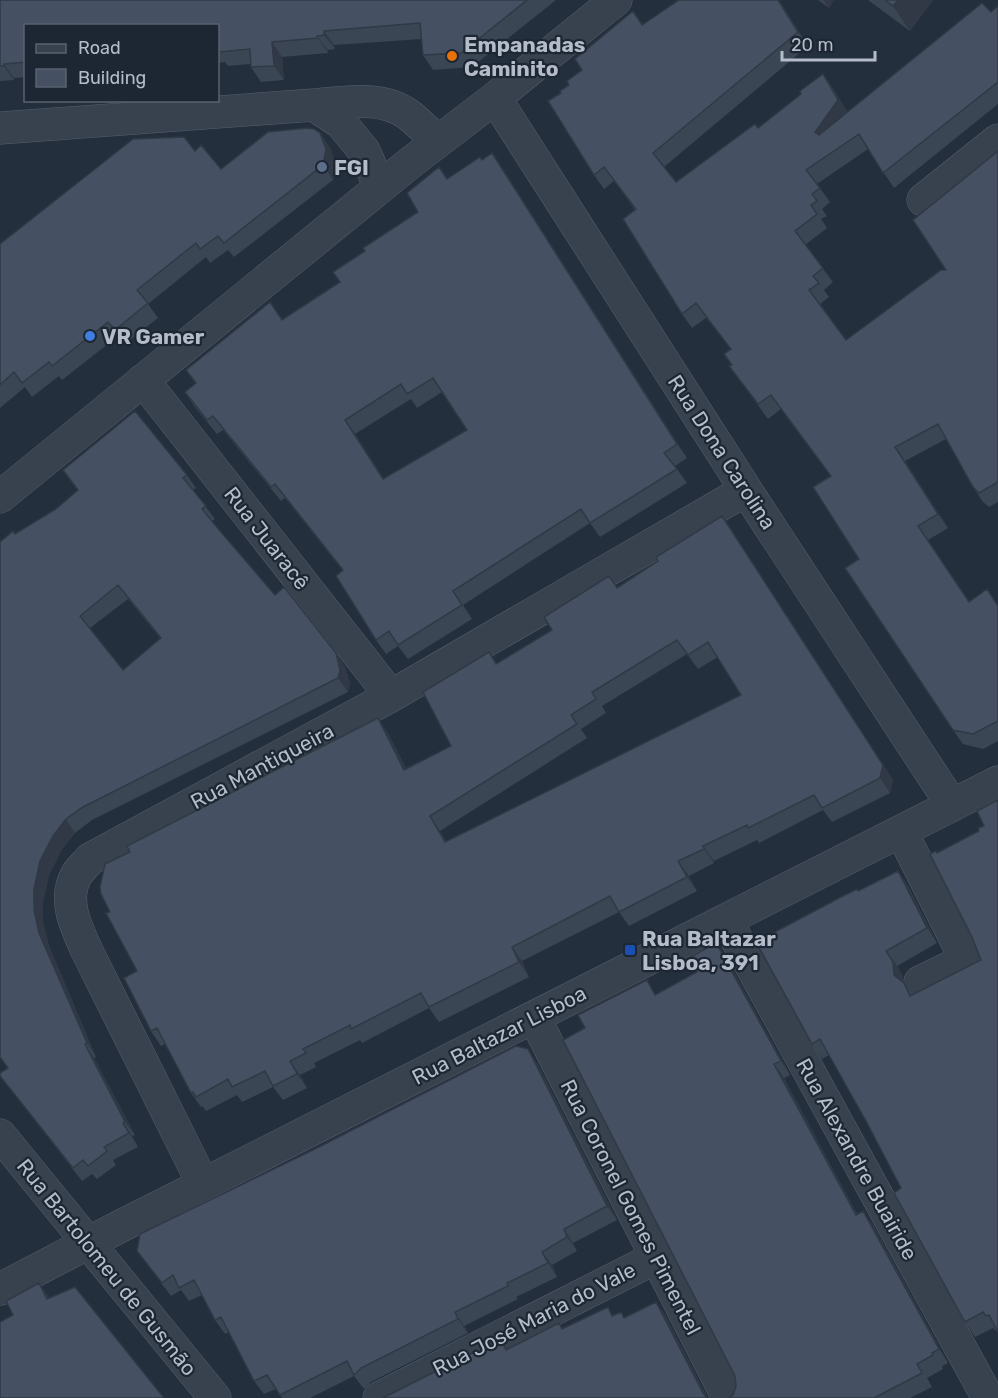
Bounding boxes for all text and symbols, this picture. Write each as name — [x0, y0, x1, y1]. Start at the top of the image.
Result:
legend — [24, 24, 219, 102]
scale bar — [782, 24, 875, 62]
place label: Empanadas Caminito — [464, 32, 585, 81]
text: 20 m — [791, 34, 833, 56]
text: Road — [78, 37, 121, 59]
marker: Empanadas Caminito — [445, 49, 459, 63]
text: Building — [78, 67, 146, 89]
place label: FGI — [334, 155, 369, 180]
marker: FGI — [315, 160, 329, 174]
place label: VR Gamer — [102, 324, 205, 349]
marker: VR Gamer — [83, 329, 97, 343]
street label: Rua Dona Carolina — [663, 370, 781, 534]
street label: Rua Juaracê — [219, 482, 315, 594]
street label: Rua Mantiqueira — [186, 718, 338, 814]
place label: Rua Baltazar Lisboa, 391 — [642, 926, 776, 975]
marker: Rua Baltazar Lisboa, 391 — [623, 943, 637, 957]
street label: Rua Baltazar Lisboa — [408, 980, 590, 1090]
street label: Rua Alexandre Buairide — [791, 1054, 923, 1264]
street label: Rua Coronel Gomes Pimentel — [556, 1075, 706, 1339]
street label: Rua Bartolomeu de Gusmão — [12, 1154, 202, 1380]
street label: Rua José Maria do Vale — [428, 1257, 640, 1381]

